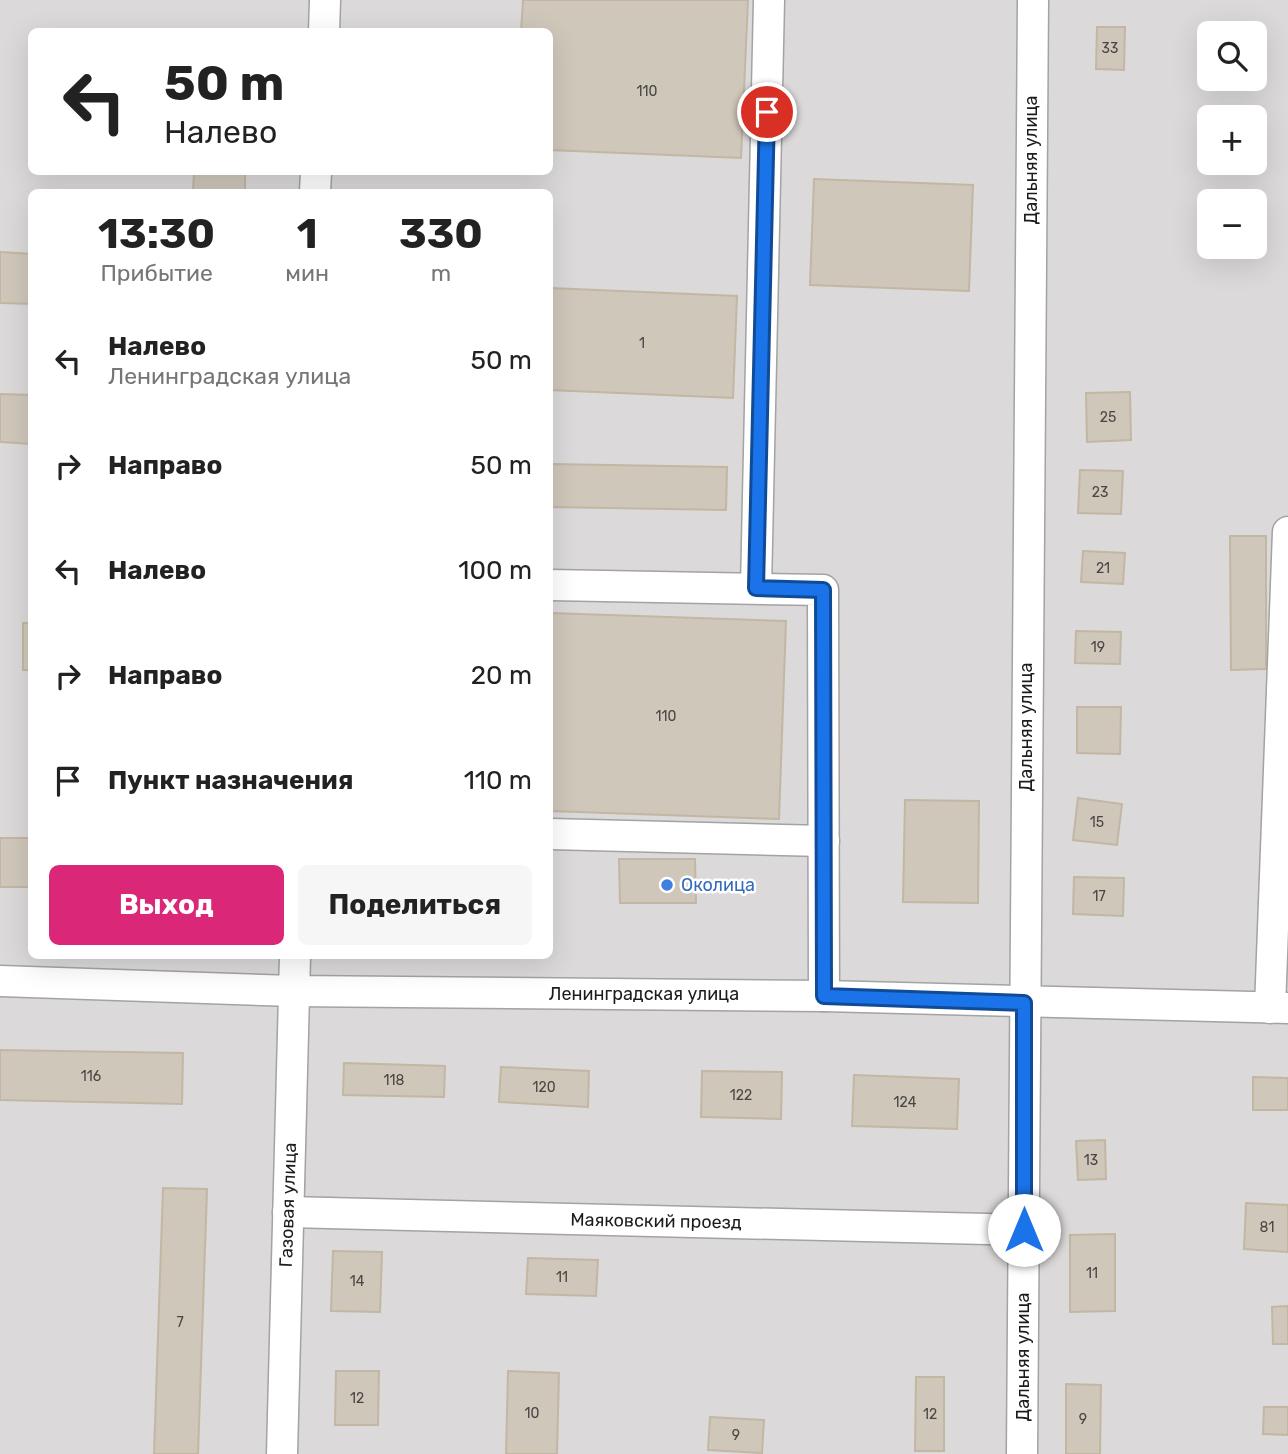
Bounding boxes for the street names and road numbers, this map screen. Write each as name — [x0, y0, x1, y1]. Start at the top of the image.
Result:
street label: Дальняя улица — [1020, 96, 1042, 224]
street label: Дальняя улица — [1015, 663, 1037, 791]
street label: Ленинградская улица — [549, 983, 739, 1005]
street label: Газовая улица — [275, 1142, 301, 1268]
street label: Маяковский проезд — [570, 1209, 742, 1233]
street label: Дальняя улица — [1012, 1293, 1034, 1421]

